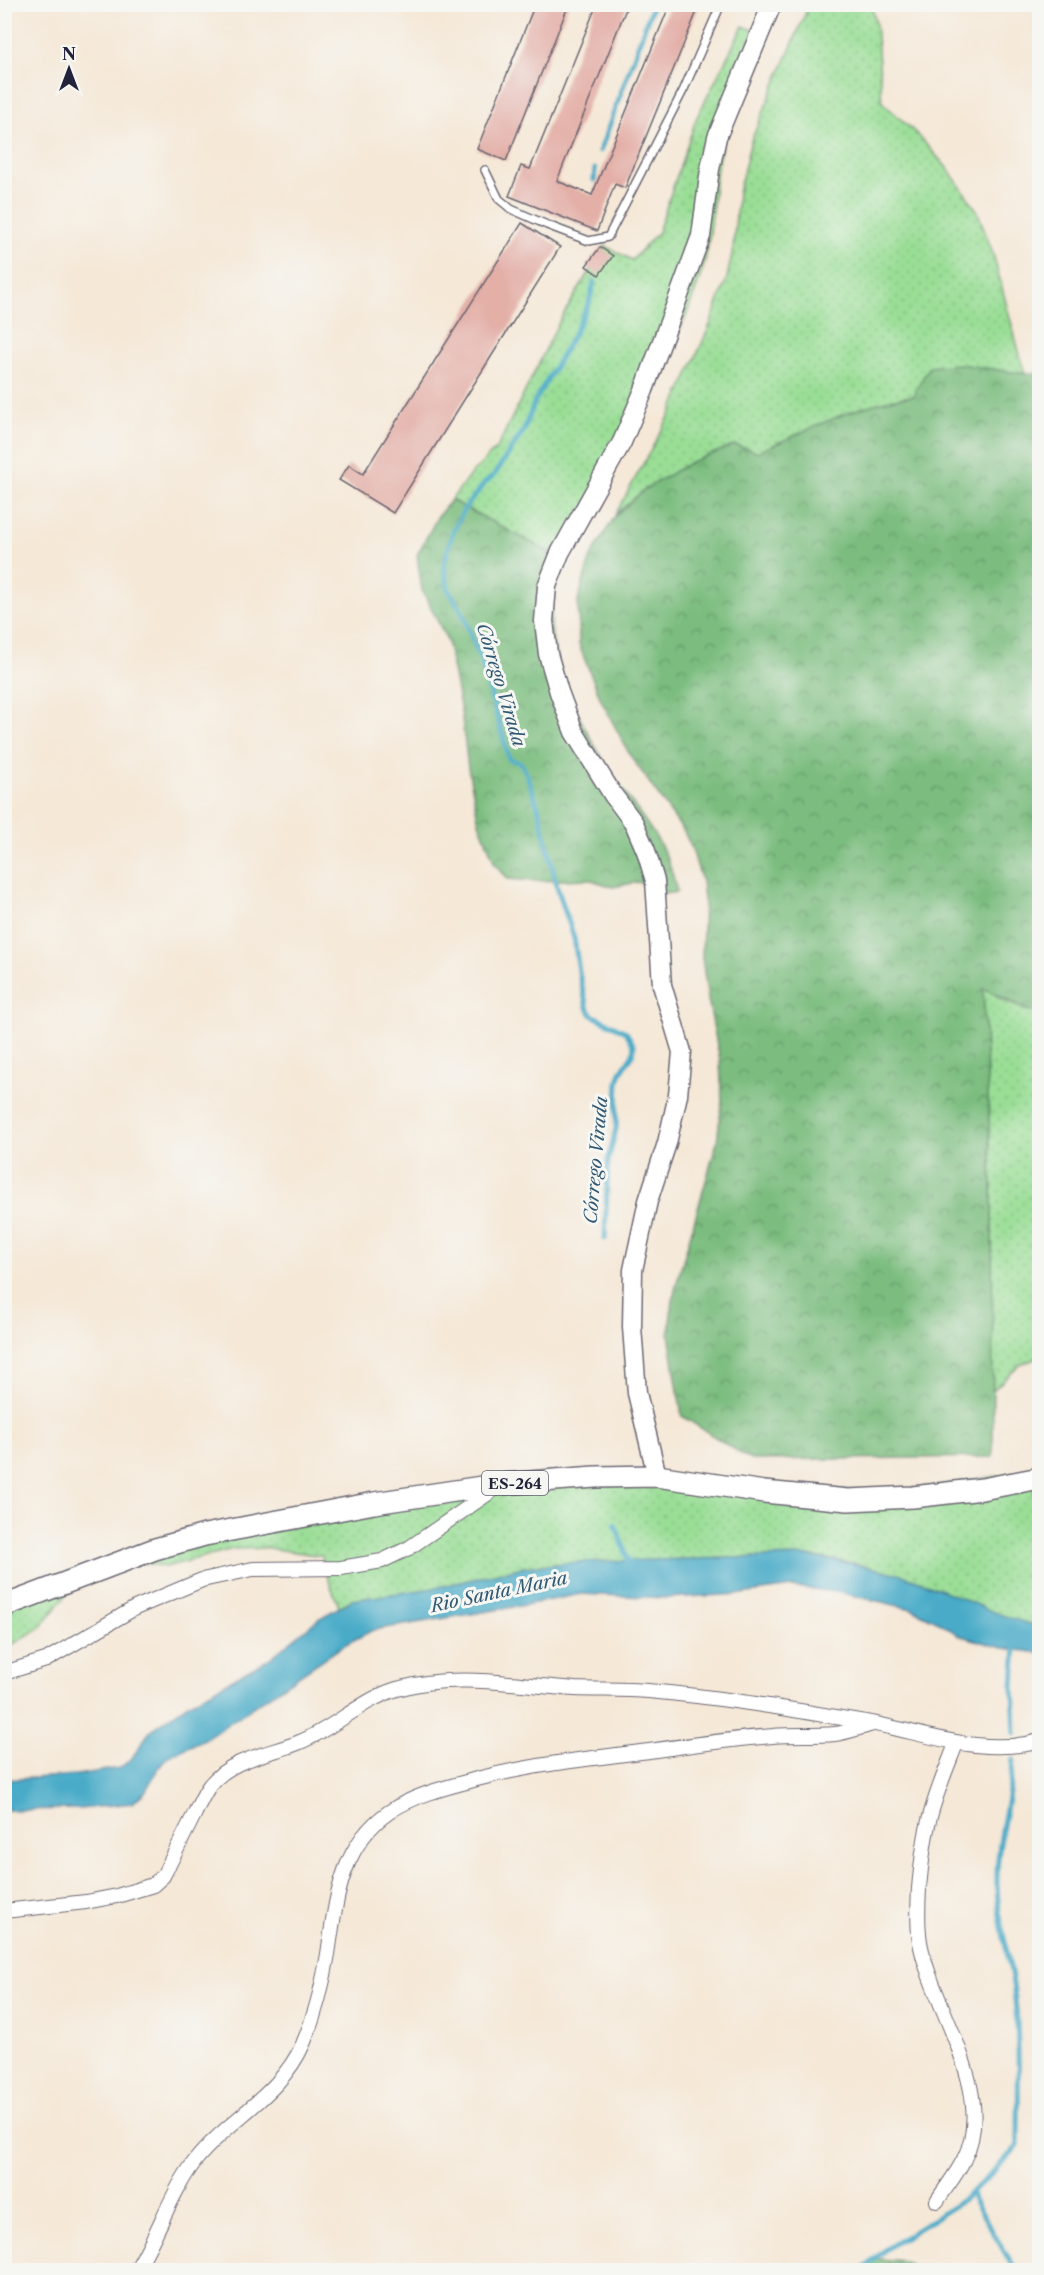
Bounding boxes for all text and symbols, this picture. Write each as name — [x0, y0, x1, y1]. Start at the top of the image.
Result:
north arrow — [39, 39, 99, 99]
text: N — [62, 44, 76, 64]
water label: Córrego Virada — [472, 621, 530, 750]
water label: Córrego Virada — [579, 1095, 613, 1225]
road number: ES-264 — [482, 1471, 548, 1495]
water label: Rio Santa Maria — [427, 1567, 570, 1618]

